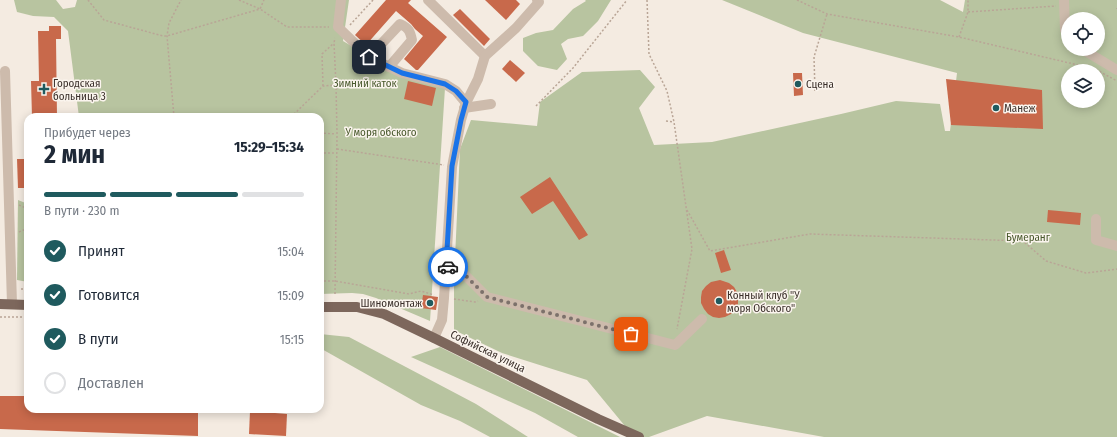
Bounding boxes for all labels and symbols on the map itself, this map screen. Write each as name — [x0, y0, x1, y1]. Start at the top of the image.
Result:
pin — [352, 40, 386, 74]
place label: Городская больница 3 — [53, 77, 106, 103]
park label: Зимний каток — [333, 77, 398, 90]
place label: Сцена — [806, 78, 834, 91]
marker: Сцена — [793, 79, 803, 89]
marker: Городская больница 3 — [38, 83, 50, 95]
place label: Манеж — [1004, 102, 1035, 115]
marker: Манеж — [991, 103, 1001, 113]
park label: У моря обского — [344, 126, 417, 139]
park label: Бумеранг — [1006, 231, 1051, 244]
courier — [428, 247, 468, 287]
place label: Конный клуб "У моря Обского" — [727, 289, 800, 315]
marker: Конный клуб "У моря Обского" — [714, 296, 724, 306]
place label: Шиномонтаж — [361, 297, 422, 310]
marker: Шиномонтаж — [425, 298, 435, 308]
pin — [614, 317, 648, 351]
street label: Софийская улица — [448, 328, 527, 375]

